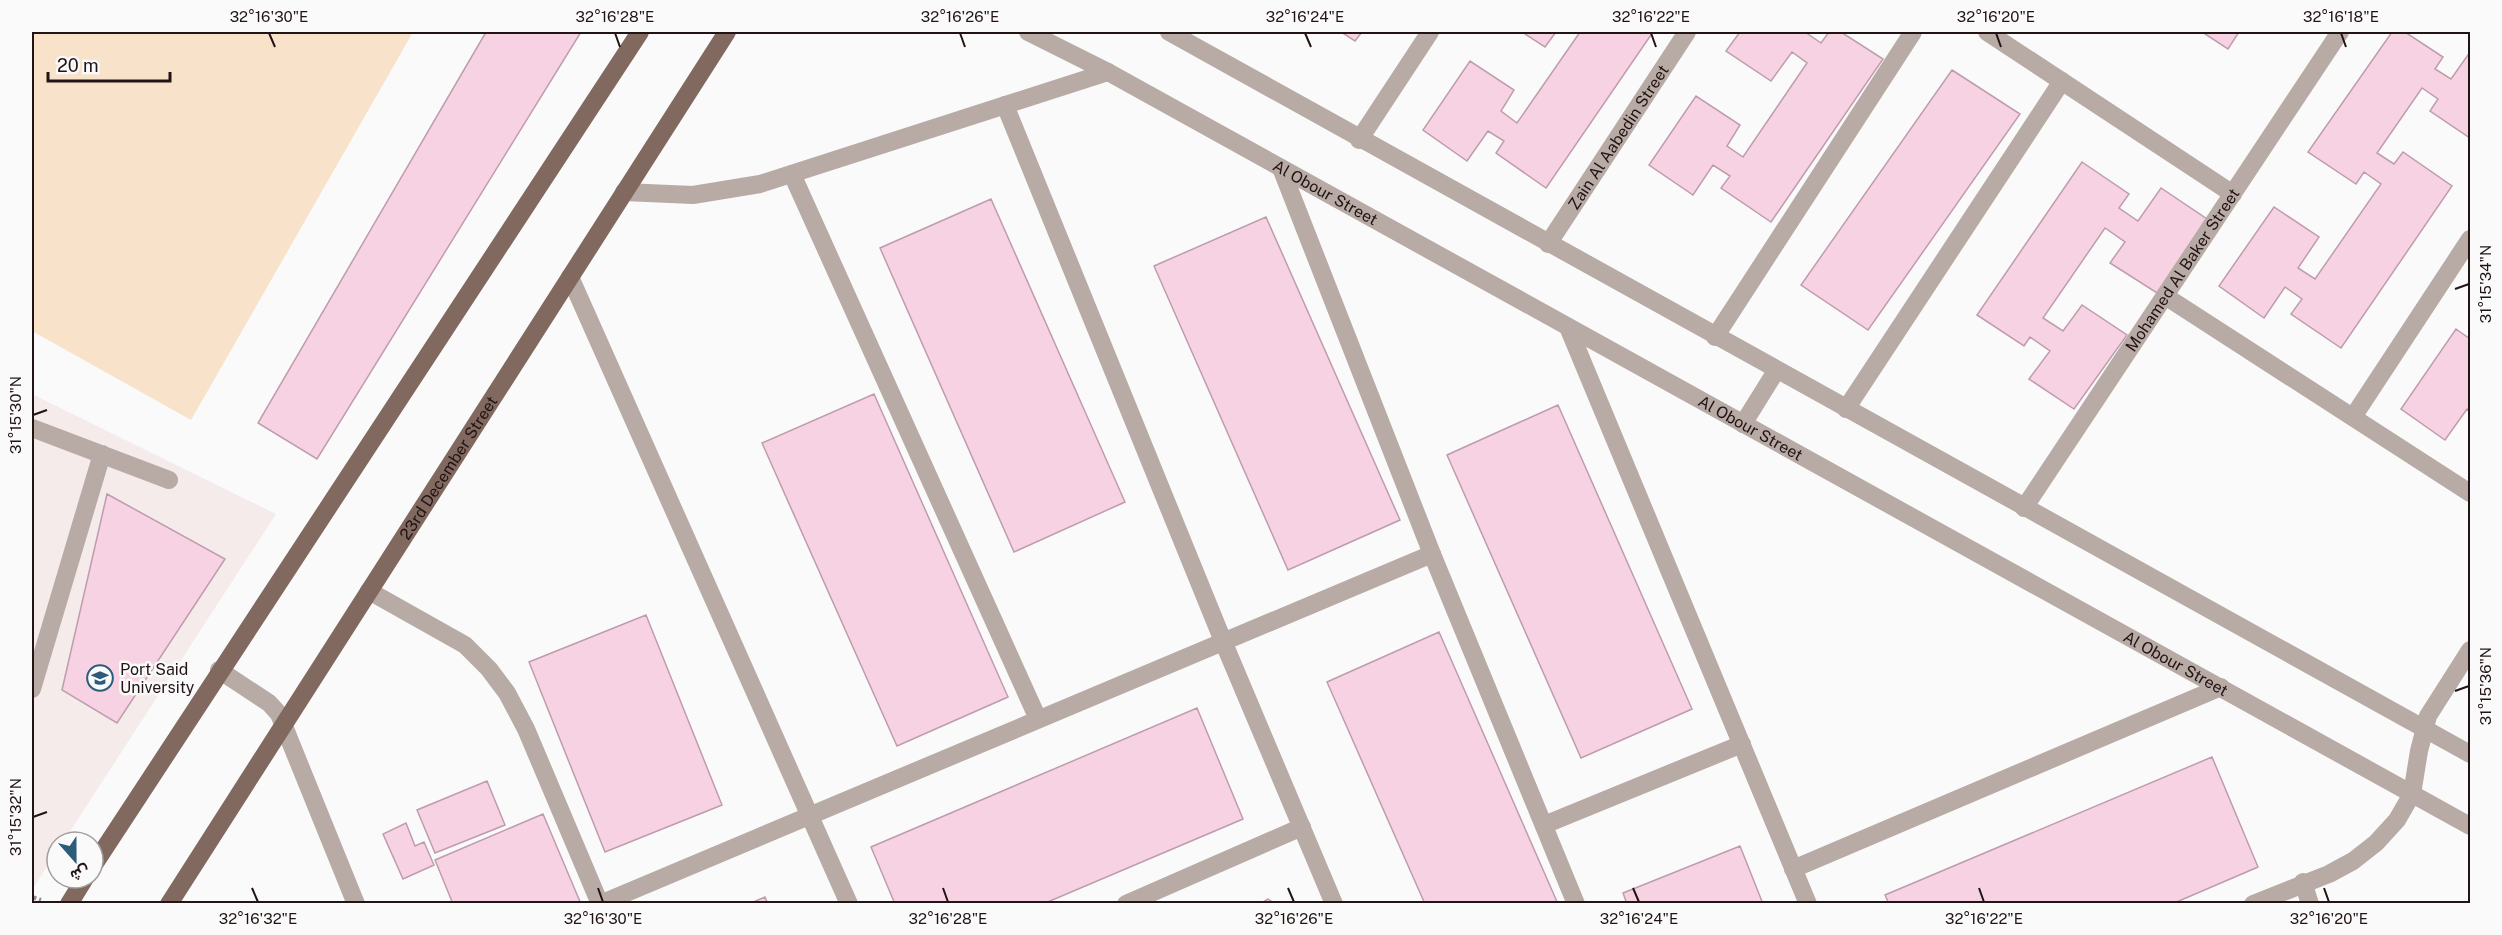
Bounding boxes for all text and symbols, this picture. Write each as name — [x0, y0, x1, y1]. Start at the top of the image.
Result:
text: 32°16'30"E — [230, 8, 308, 25]
text: 32°16'28"E — [576, 8, 654, 25]
text: 32°16'26"E — [921, 8, 999, 25]
text: 32°16'24"E — [1266, 8, 1344, 25]
text: 32°16'22"E — [1612, 8, 1690, 25]
text: 32°16'20"E — [1957, 8, 2035, 25]
text: 32°16'18"E — [2303, 8, 2379, 25]
scale bar — [48, 45, 170, 83]
text: 20 m — [57, 55, 99, 76]
street label: Zain Al Aabedin Street — [1564, 61, 1673, 213]
street label: Al Obour Street — [1270, 156, 1381, 229]
street label: Mohamed Al Baker Street — [2122, 185, 2244, 355]
text: 31°15'34"N — [2477, 245, 2494, 323]
text: 31°15'30"N — [7, 376, 24, 454]
street label: Al Obour Street — [1695, 392, 1806, 465]
street label: 23rd December Street — [396, 393, 502, 543]
street label: Al Obour Street — [2120, 627, 2231, 700]
text: 31°15'36"N — [2477, 647, 2494, 725]
place label: Port Said University — [120, 660, 195, 697]
school or university icon: Port Said University — [85, 663, 115, 693]
text: 31°15'32"N — [7, 778, 24, 856]
north arrow — [45, 830, 105, 890]
text: ش — [68, 861, 93, 886]
text: 32°16'32"E — [219, 910, 297, 927]
text: 32°16'30"E — [564, 910, 642, 927]
text: 32°16'28"E — [909, 910, 987, 927]
text: 32°16'26"E — [1255, 910, 1333, 927]
text: 32°16'24"E — [1600, 910, 1678, 927]
text: 32°16'22"E — [1945, 910, 2023, 927]
text: 32°16'20"E — [2290, 910, 2368, 927]

